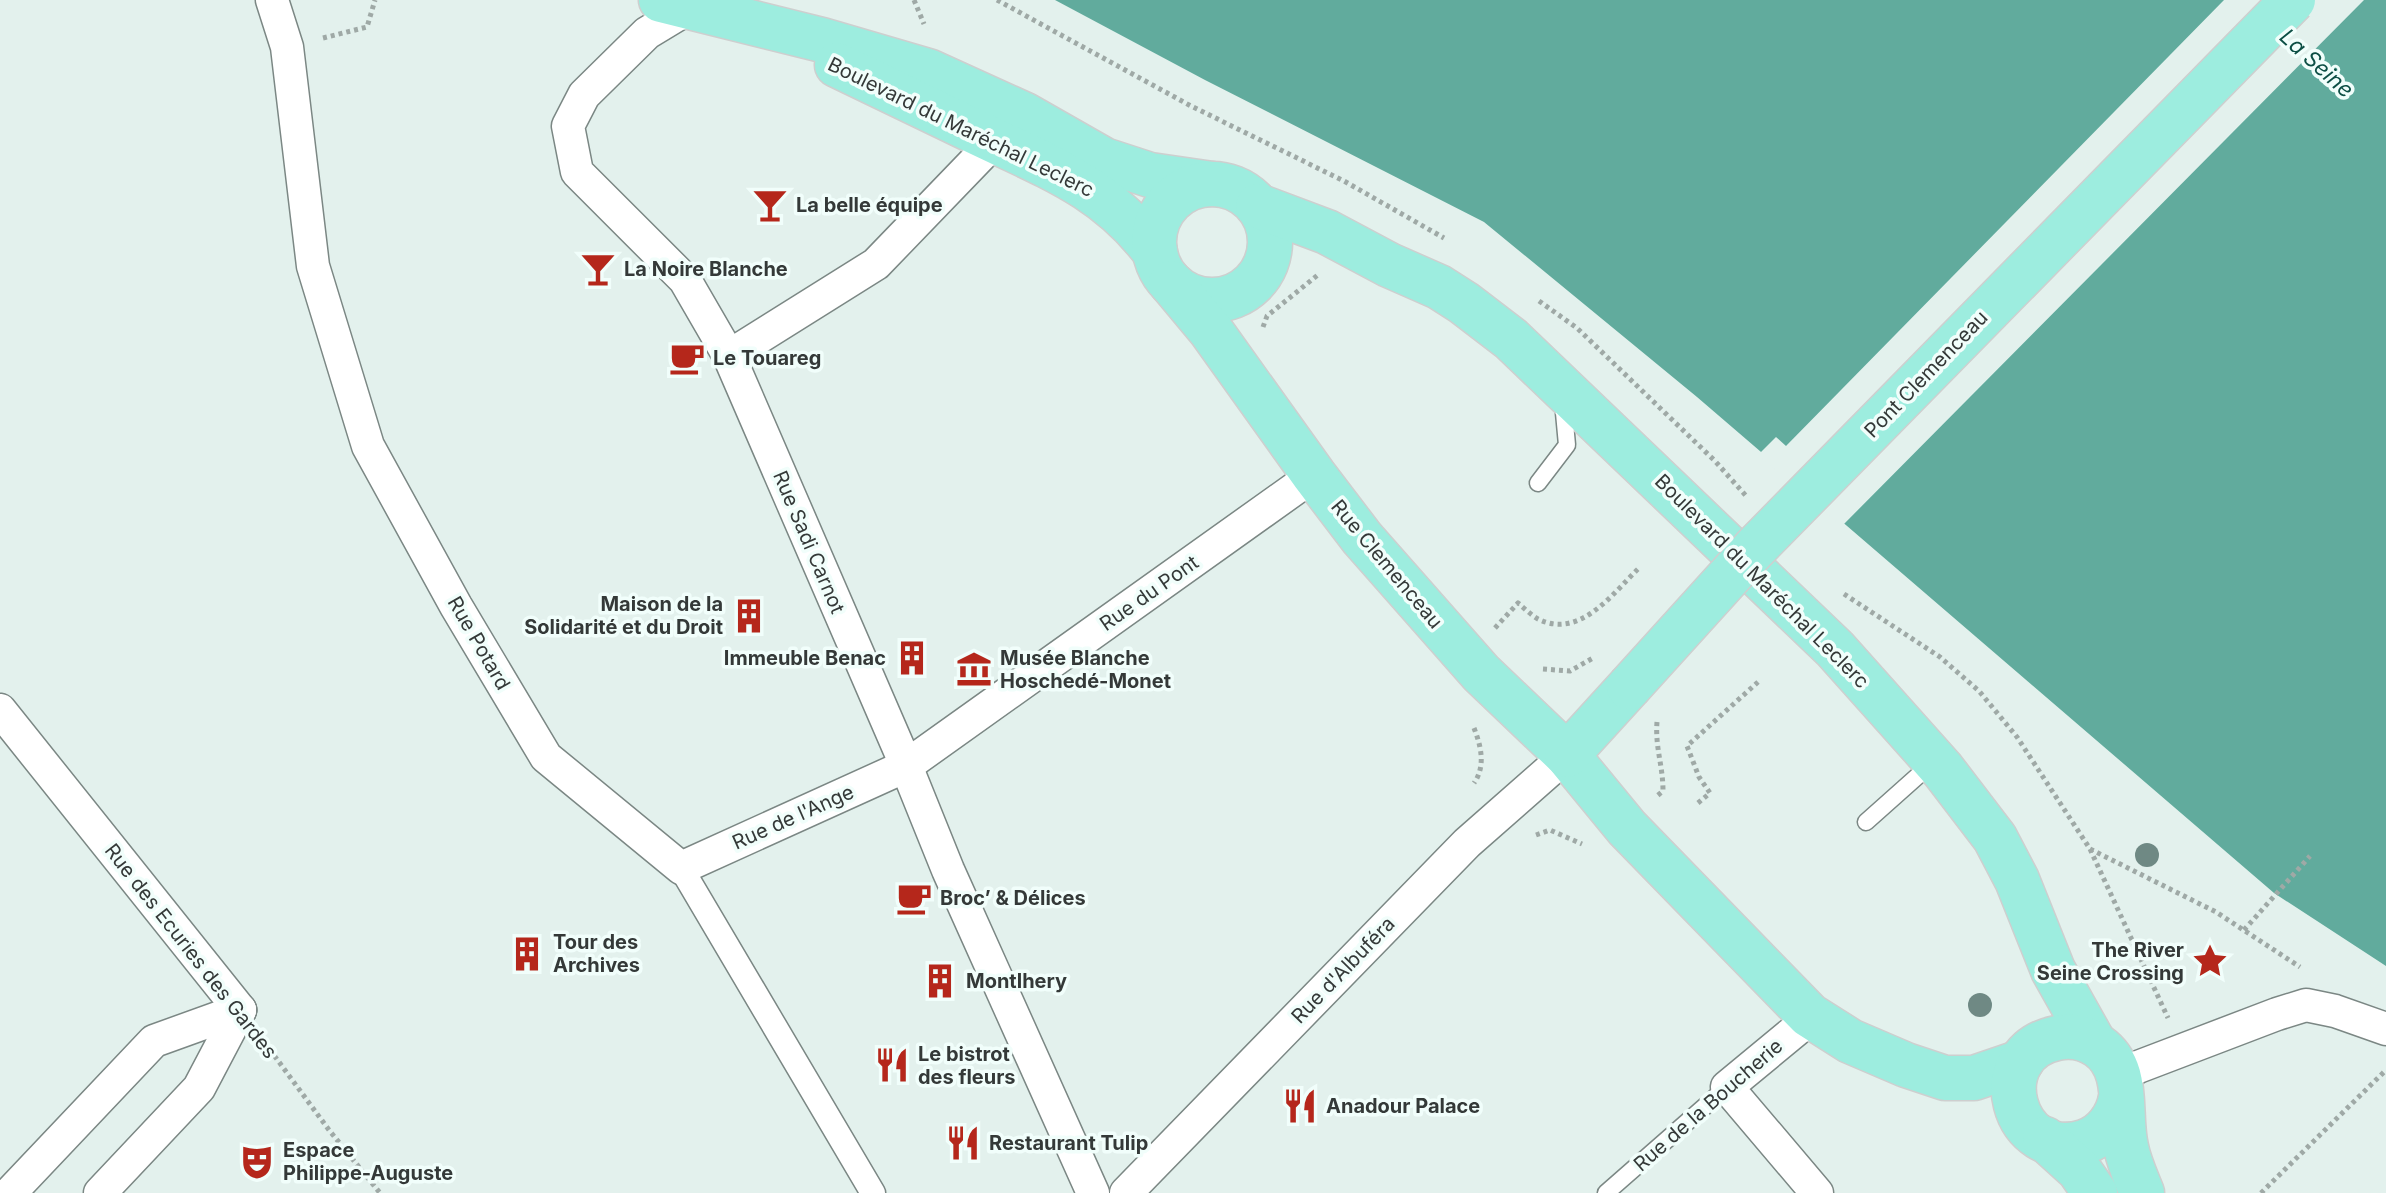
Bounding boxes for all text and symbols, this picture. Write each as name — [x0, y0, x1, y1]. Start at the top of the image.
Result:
water label: La Seine — [2275, 23, 2359, 103]
street label: Boulevard du Maréchal Leclerc — [824, 52, 1098, 202]
bar icon: La belle équipe — [751, 186, 789, 224]
place label: La belle équipe — [796, 193, 943, 217]
bar icon: La Noire Blanche — [579, 250, 617, 288]
place label: La Noire Blanche — [624, 257, 788, 281]
street label: Pont Clemenceau — [1859, 306, 1993, 442]
cafe icon: Le Touareg — [668, 339, 706, 377]
place label: Le Touareg — [713, 346, 821, 370]
street label: Rue Sadi Carnot — [768, 467, 850, 617]
street label: Boulevard du Maréchal Leclerc — [1650, 469, 1874, 693]
street label: Rue Clemenceau — [1326, 495, 1448, 633]
street label: Rue du Pont — [1095, 550, 1203, 636]
street label: Rue Potard — [443, 592, 515, 694]
place label: Maison de la Solidarité et du Droit — [524, 592, 723, 639]
building icon: Maison de la Solidarité et du Droit — [730, 597, 768, 635]
building icon: Immeuble Benac — [893, 639, 931, 677]
place label: Immeuble Benac — [724, 646, 886, 670]
place label: Musée Blanche Hoschedé-Monet — [1000, 646, 1171, 693]
museum icon: Musée Blanche Hoschedé-Monet — [955, 650, 993, 688]
street label: Rue de l'Ange — [729, 780, 857, 854]
street label: Rue des Ecuries des Gardes — [100, 839, 282, 1063]
cafe icon: Broc’ & Délices — [895, 879, 933, 917]
place label: Broc’ & Délices — [940, 886, 1086, 910]
street label: Rue d'Albuféra — [1286, 912, 1400, 1028]
place label: Tour des Archives — [553, 930, 640, 977]
building icon: Tour des Archives — [508, 935, 546, 973]
place label: The River Seine Crossing — [2037, 938, 2184, 985]
place icon: The River Seine Crossing — [2191, 942, 2229, 980]
building icon: Montlhery — [921, 962, 959, 1000]
place label: Montlhery — [966, 969, 1067, 993]
street label: Rue de la Boucherie — [1629, 1034, 1787, 1176]
place label: Le bistrot des fleurs — [918, 1042, 1016, 1089]
restaurant icon: Le bistrot des fleurs — [873, 1046, 911, 1084]
restaurant icon: Anadour Palace — [1281, 1087, 1319, 1125]
place label: Anadour Palace — [1326, 1094, 1480, 1118]
restaurant icon: Restaurant Tulip — [944, 1124, 982, 1162]
place label: Restaurant Tulip — [989, 1131, 1148, 1155]
place label: Espace Philippe-Auguste — [283, 1138, 453, 1185]
theatre icon: Espace Philippe-Auguste — [238, 1143, 276, 1181]

